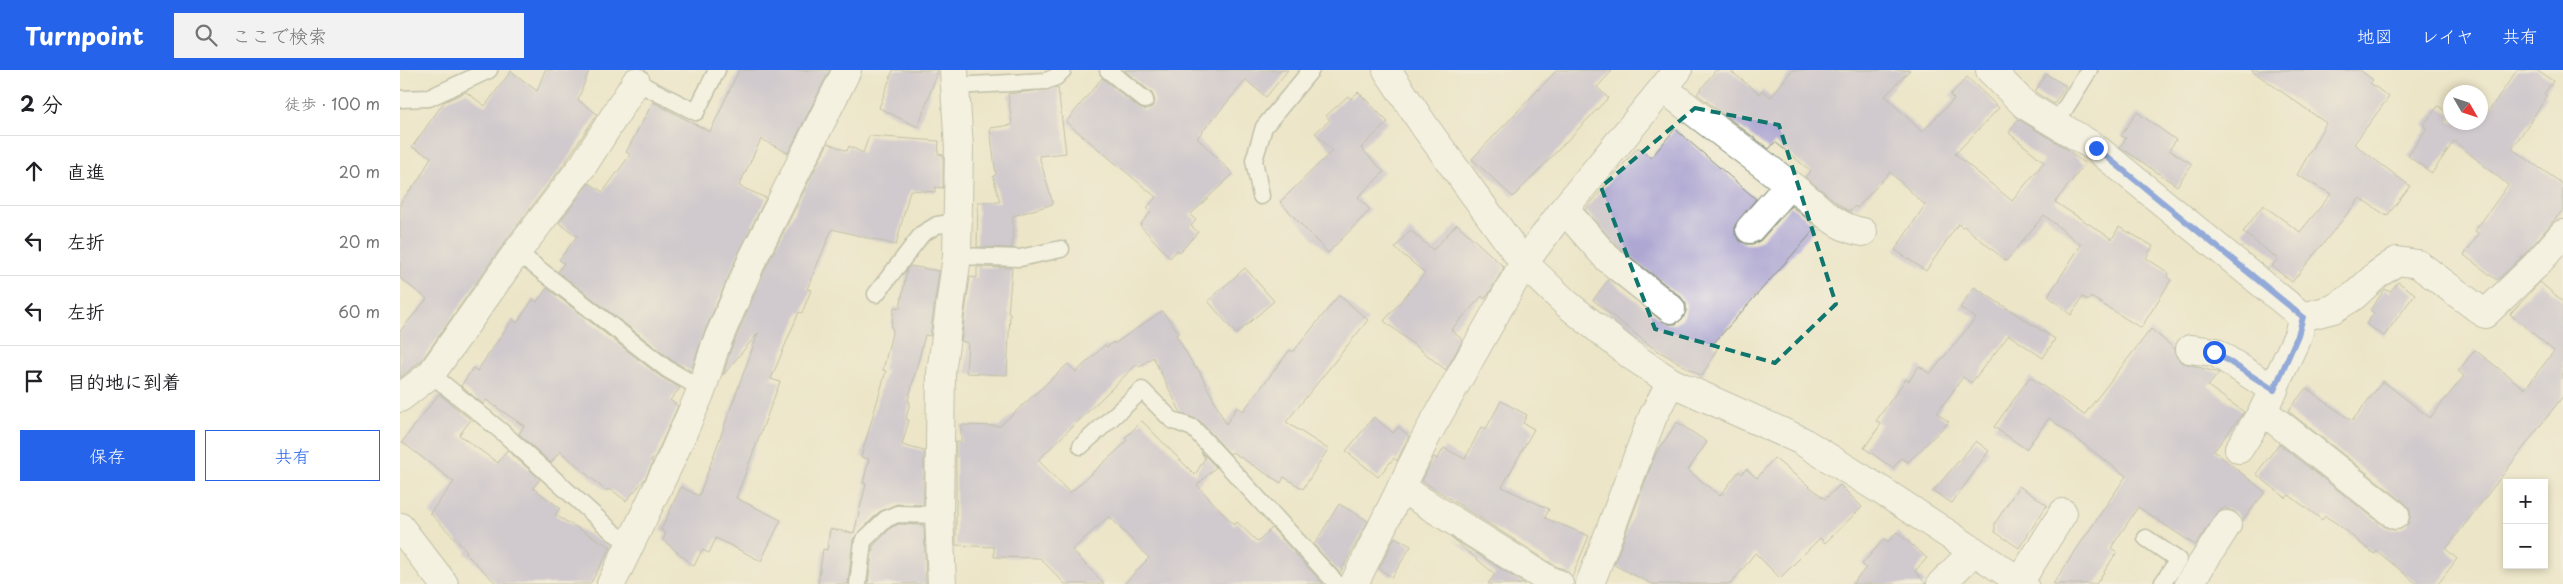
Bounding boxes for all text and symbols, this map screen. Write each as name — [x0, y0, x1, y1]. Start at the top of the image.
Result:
search box — [174, 13, 524, 58]
text: Turnpoint — [25, 17, 144, 53]
icon: search — [192, 21, 220, 49]
text: ここで検索 — [232, 21, 327, 49]
text: 地図 — [2357, 22, 2393, 49]
text: レイヤ — [2421, 22, 2474, 49]
text: 共有 — [2502, 22, 2538, 49]
north arrow — [2443, 85, 2488, 130]
text: 2 分 — [20, 87, 62, 119]
text: 徒歩 · 100 m — [285, 91, 380, 115]
route end — [2085, 137, 2108, 160]
icon: ahead — [20, 157, 48, 185]
text: 直進 — [67, 157, 105, 185]
text: 20 m — [339, 159, 380, 183]
icon: left — [20, 227, 48, 255]
text: 左折 — [67, 227, 105, 255]
text: 20 m — [339, 229, 380, 253]
icon: left — [20, 297, 48, 325]
text: 左折 — [67, 297, 105, 325]
text: 60 m — [338, 299, 380, 323]
route start — [2203, 341, 2226, 364]
icon: arrive — [20, 367, 48, 395]
text: 目的地に到着 — [67, 367, 181, 395]
button: 保存 — [20, 430, 195, 481]
button: 共有 — [205, 430, 380, 481]
map controls — [2503, 479, 2548, 569]
button: + — [2503, 479, 2548, 524]
button: − — [2503, 524, 2548, 569]

